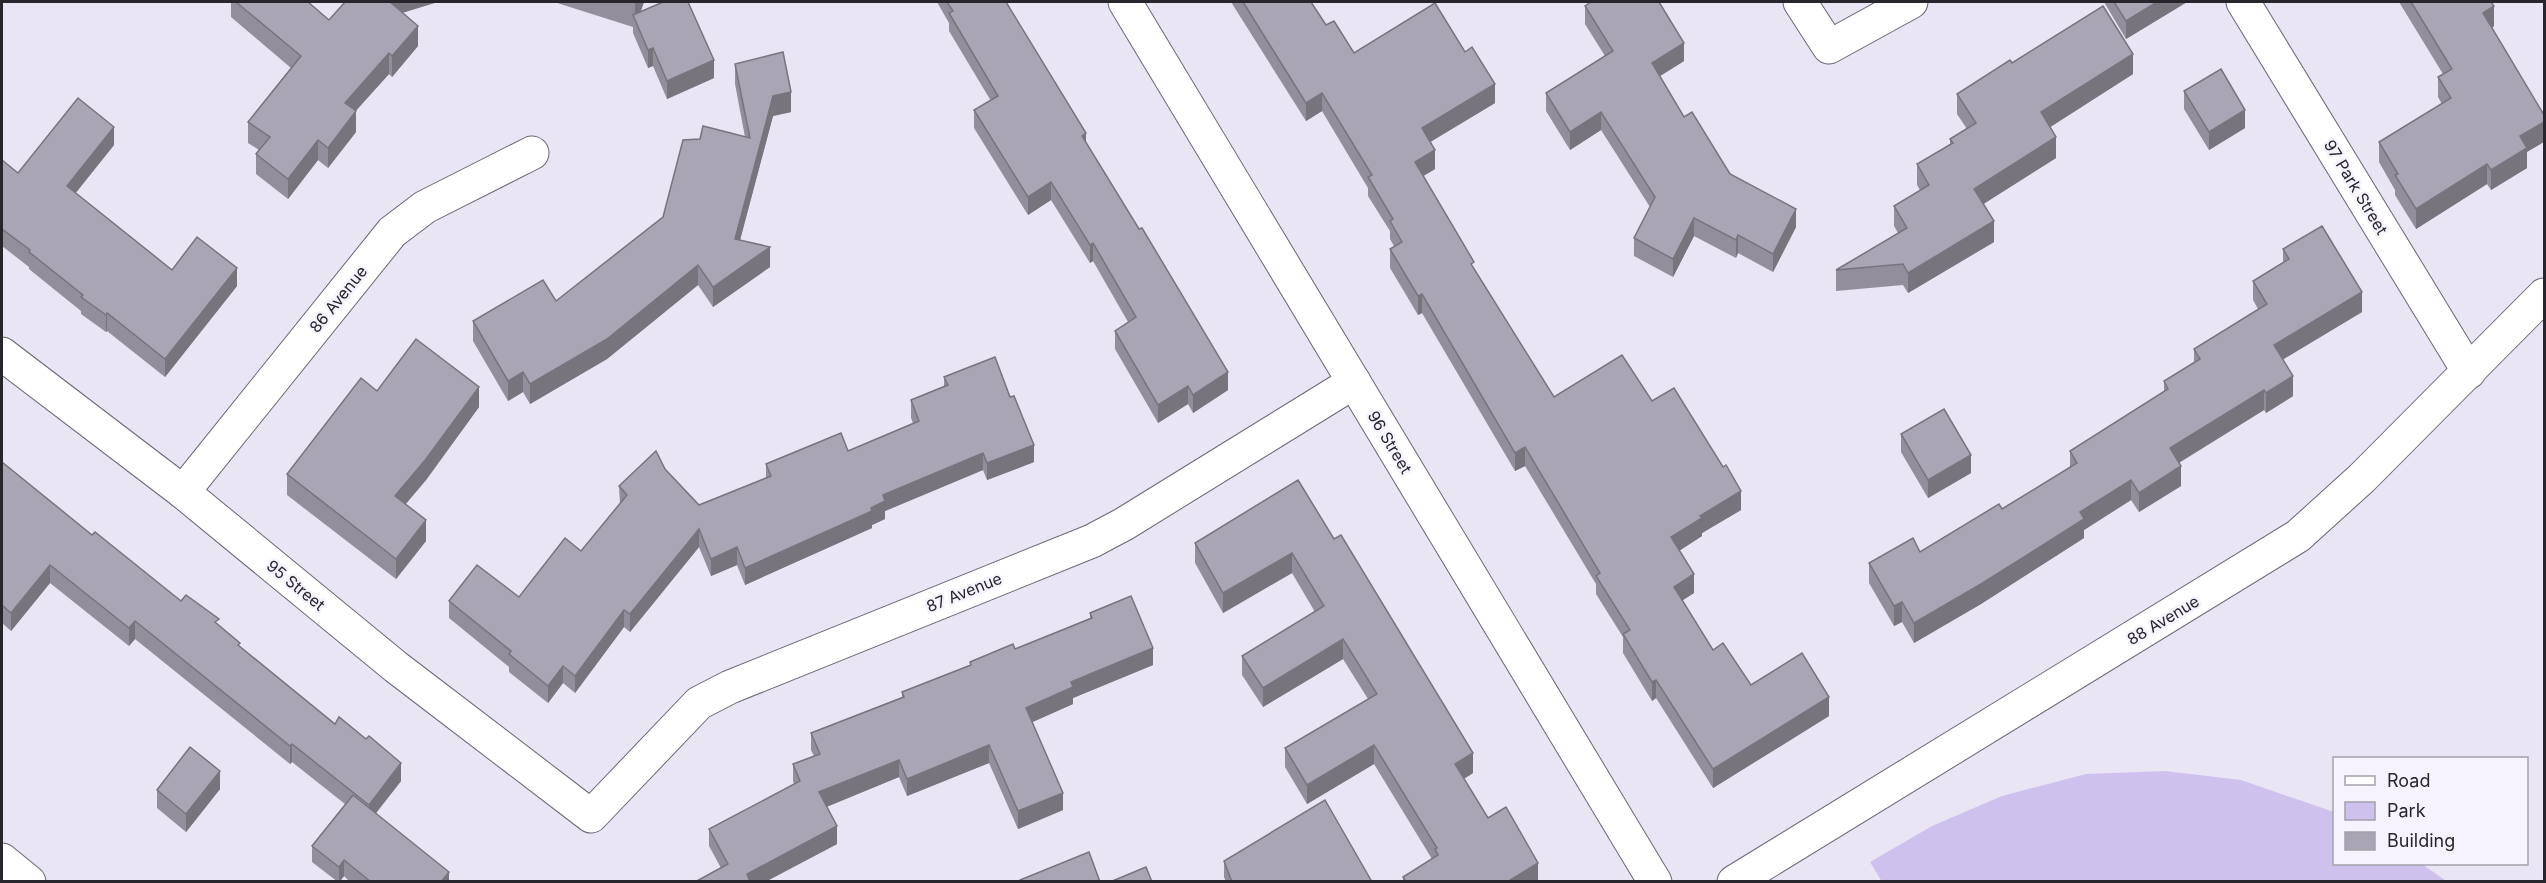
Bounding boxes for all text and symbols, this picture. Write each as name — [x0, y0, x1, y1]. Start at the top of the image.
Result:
street label: 97 Park Street — [2320, 136, 2392, 238]
street label: 86 Avenue — [305, 261, 371, 337]
street label: 96 Street — [1364, 407, 1416, 477]
street label: 95 Street — [263, 555, 329, 615]
street label: 87 Avenue — [923, 568, 1005, 616]
street label: 88 Avenue — [2123, 591, 2203, 649]
legend — [2333, 757, 2528, 865]
text: Road — [2387, 770, 2430, 791]
text: Park — [2387, 800, 2426, 821]
text: Building — [2387, 830, 2455, 851]

